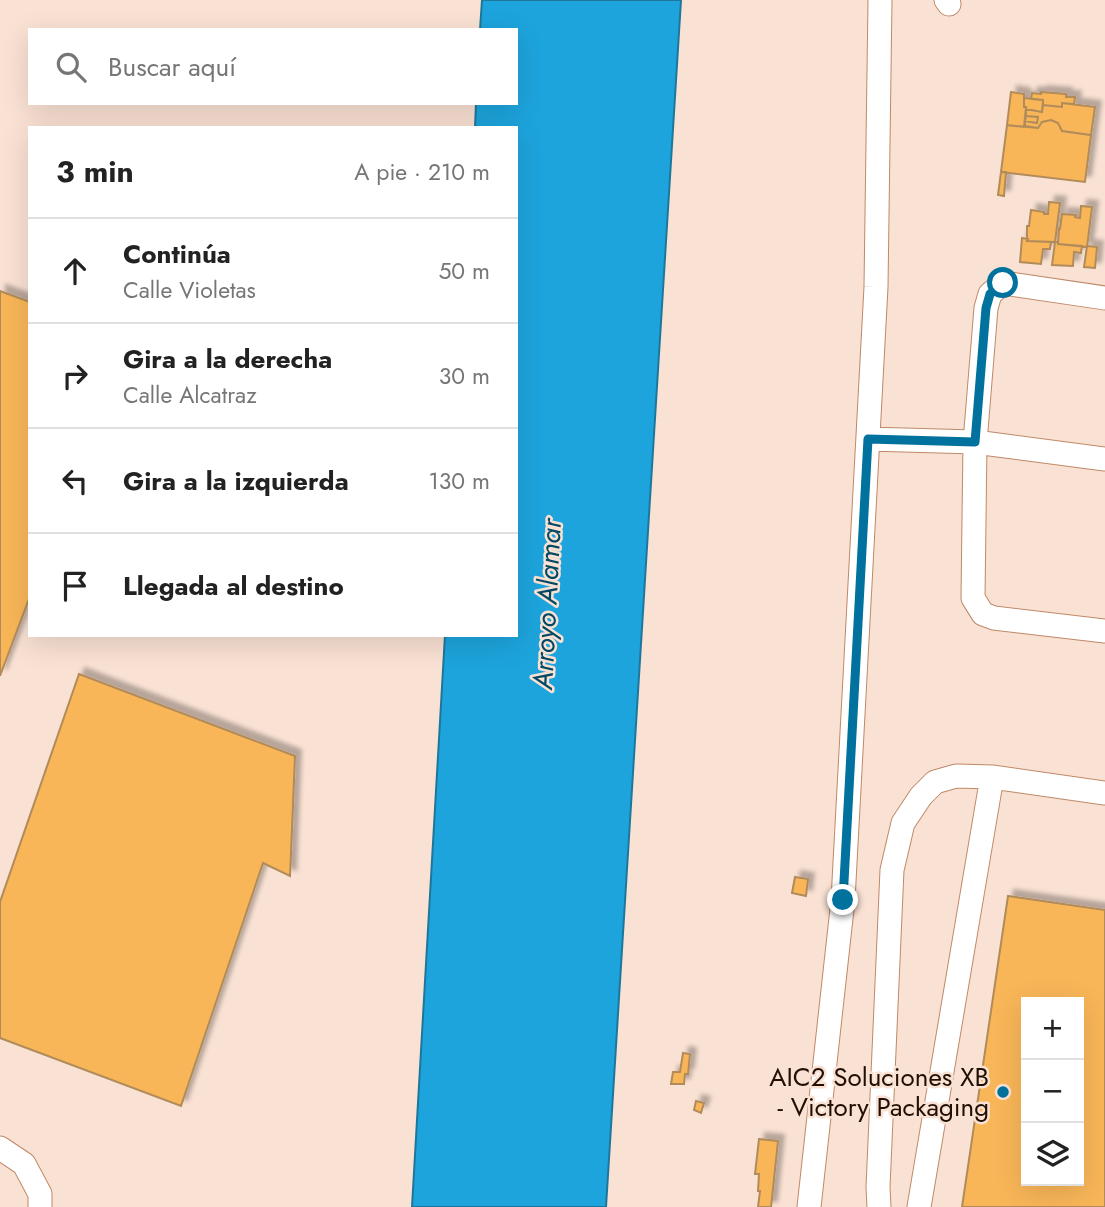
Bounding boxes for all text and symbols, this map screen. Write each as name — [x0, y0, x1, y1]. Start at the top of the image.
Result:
search box — [28, 28, 518, 105]
icon: search — [52, 48, 90, 86]
text: Buscar aquí — [108, 48, 236, 86]
text: 3 min — [56, 150, 134, 193]
text: A pie · 210 m — [354, 155, 490, 189]
text: Continúa — [123, 235, 231, 273]
icon: ahead — [56, 252, 94, 290]
text: 50 m — [438, 254, 490, 288]
route start — [987, 267, 1018, 298]
text: Calle Violetas — [123, 273, 256, 307]
text: Gira a la derecha — [123, 340, 332, 378]
icon: right — [56, 357, 94, 395]
text: 30 m — [439, 359, 490, 393]
text: Calle Alcatraz — [123, 378, 257, 412]
icon: left — [56, 462, 94, 500]
text: Gira a la izquierda — [123, 462, 349, 500]
text: 130 m — [428, 464, 490, 498]
water label: Arroyo Alamar — [522, 516, 572, 691]
icon: arrive — [56, 567, 94, 605]
text: Llegada al destino — [123, 567, 344, 605]
route end — [827, 884, 858, 915]
map controls — [1021, 997, 1084, 1186]
button: + — [1021, 997, 1084, 1060]
place label: AIC2 Soluciones XB - Victory Packaging — [769, 1058, 989, 1126]
button: − — [1021, 1060, 1084, 1123]
marker: AIC2 Soluciones XB - Victory Packaging — [995, 1084, 1011, 1100]
button: layers — [1021, 1123, 1084, 1186]

